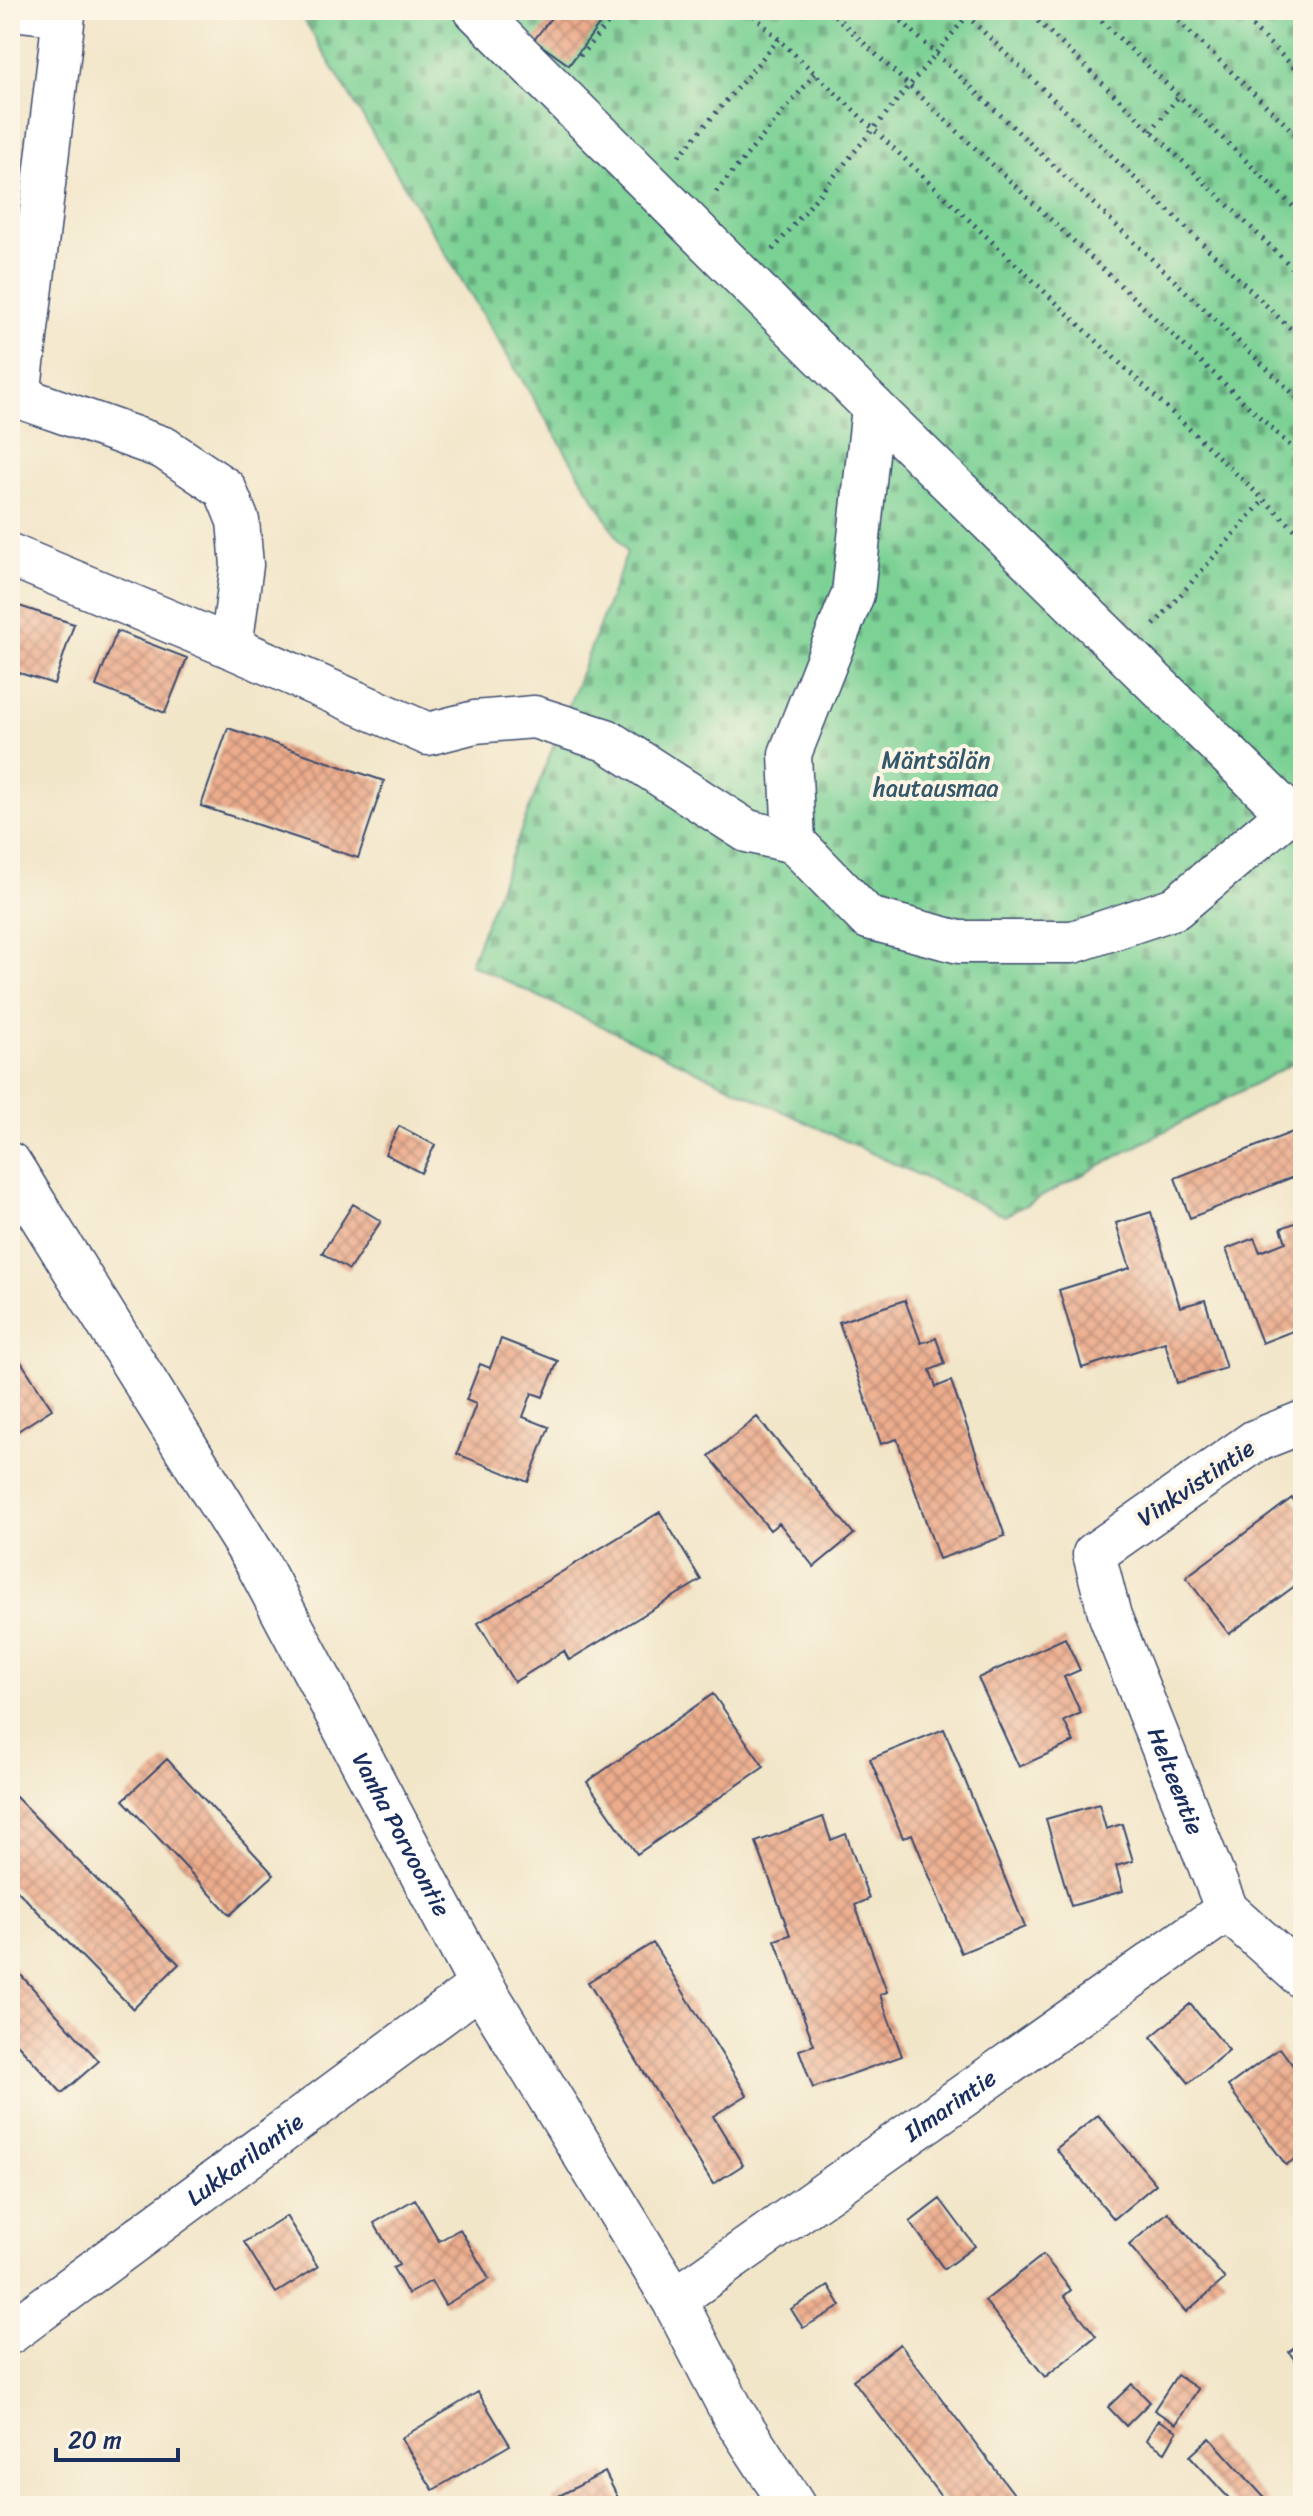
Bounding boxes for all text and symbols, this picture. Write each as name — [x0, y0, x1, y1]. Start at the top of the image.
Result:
park label: Mäntsälän hautausmaa — [872, 739, 999, 809]
street label: Vinkvistintie — [1128, 1428, 1264, 1538]
street label: Helteentie — [1135, 1721, 1216, 1841]
street label: Vanha Porvoontie — [340, 1745, 462, 1925]
street label: Ilmarintie — [894, 2058, 1006, 2153]
street label: Lukkarilantie — [177, 2101, 313, 2217]
scale bar — [56, 2412, 178, 2462]
text: 20 m — [68, 2419, 122, 2461]

